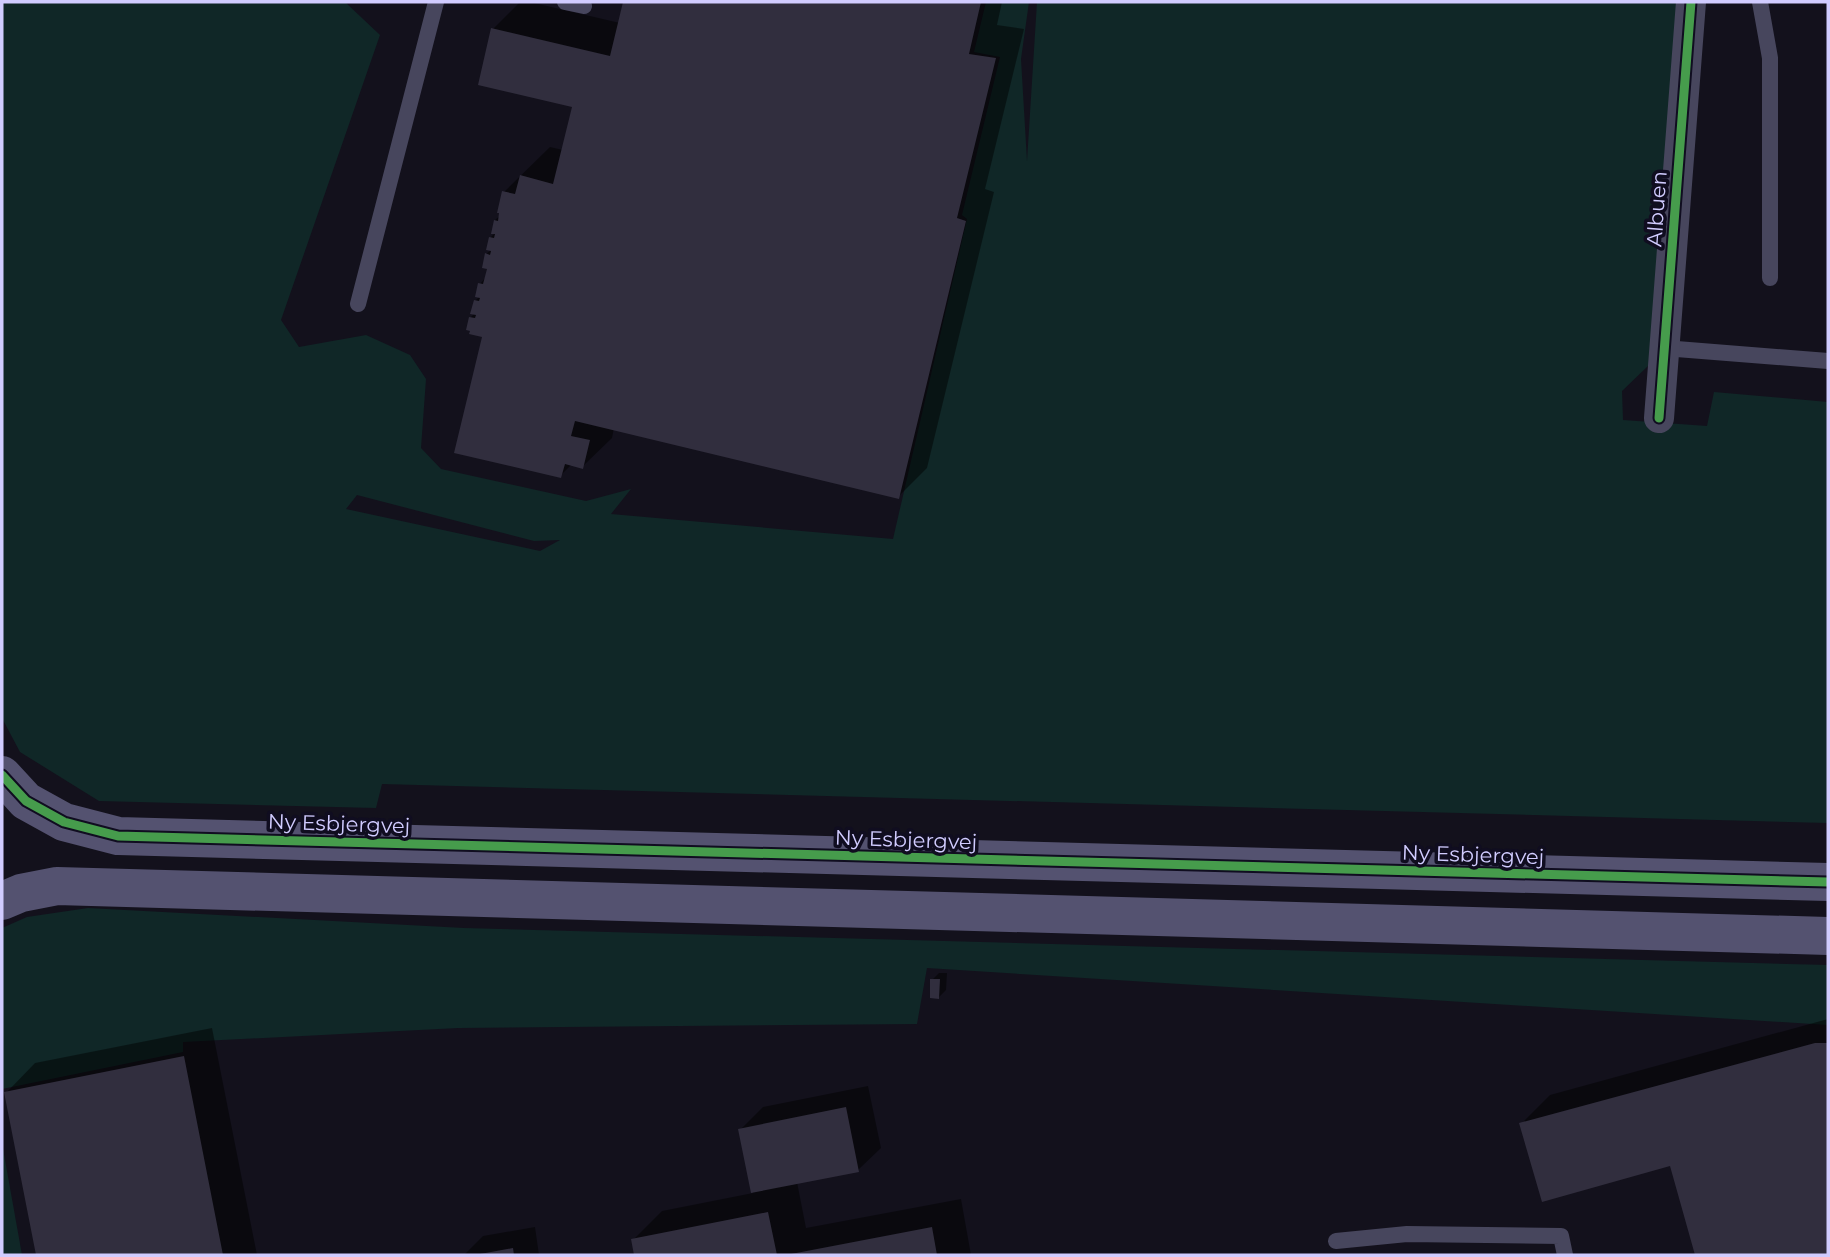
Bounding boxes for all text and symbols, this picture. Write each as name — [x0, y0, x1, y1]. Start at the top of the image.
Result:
street label: Albuen — [1641, 170, 1672, 248]
street label: Ny Esbjergvej — [267, 809, 411, 838]
street label: Ny Esbjergvej — [834, 825, 978, 854]
street label: Ny Esbjergvej — [1401, 840, 1545, 869]

